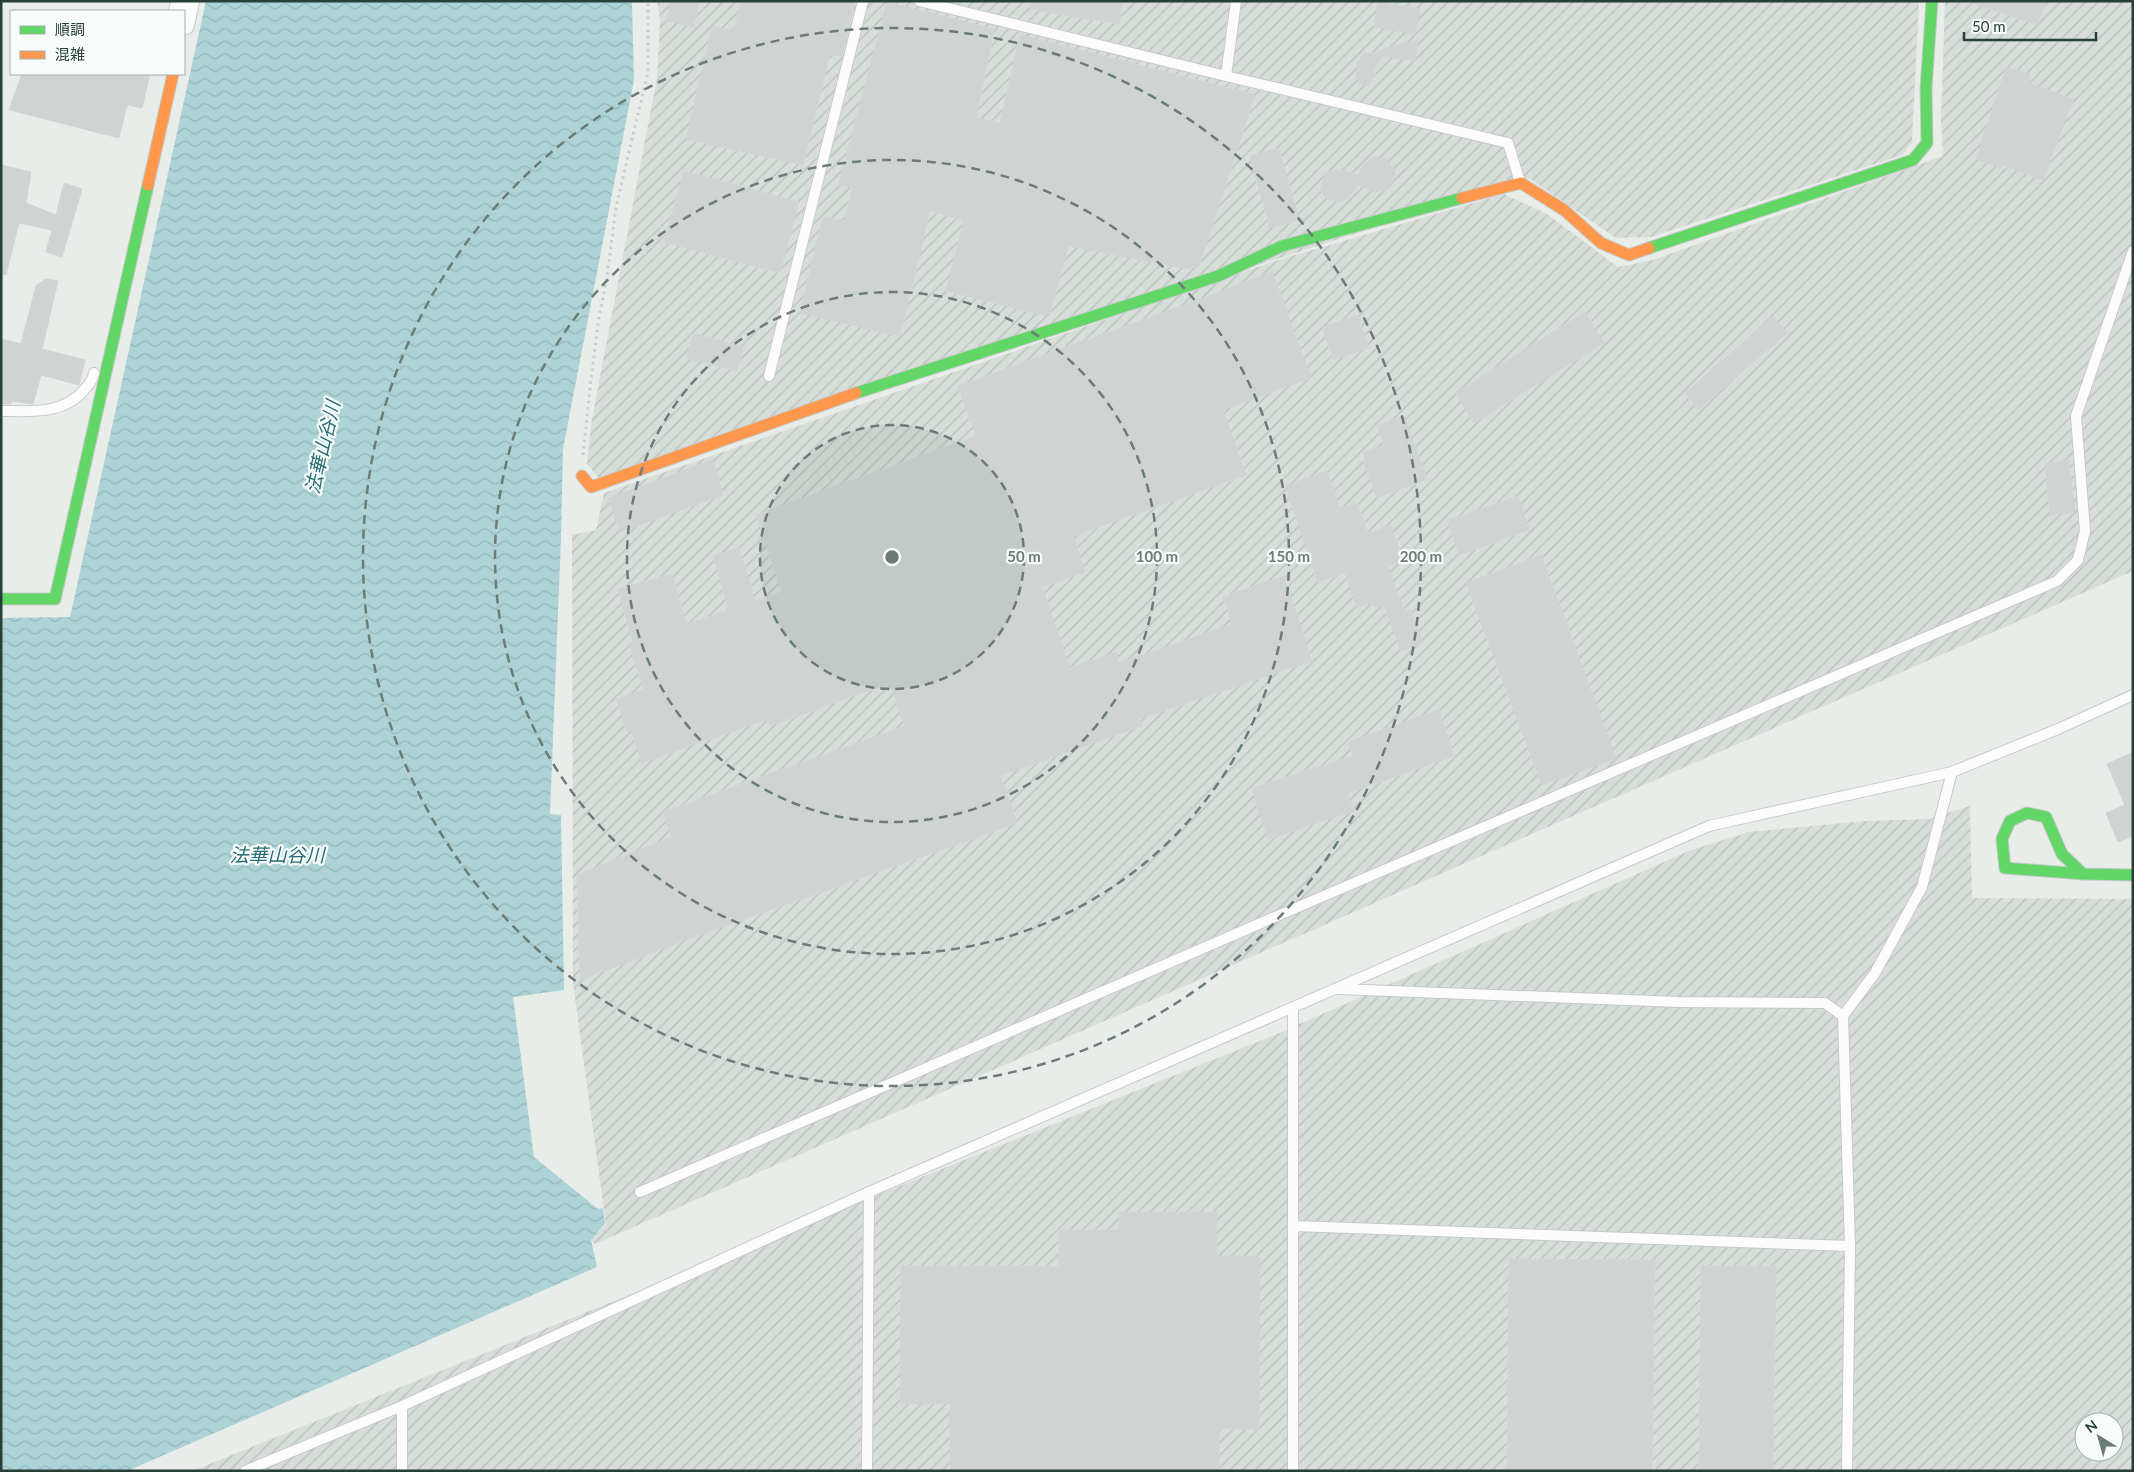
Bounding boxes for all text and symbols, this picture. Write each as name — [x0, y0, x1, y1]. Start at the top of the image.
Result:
legend — [10, 10, 185, 75]
scale bar — [1964, 10, 2096, 42]
text: 50 m — [1972, 17, 2006, 35]
text: 順調 — [55, 20, 85, 38]
text: 混雑 — [55, 45, 85, 63]
water label: 法華山谷川 — [300, 396, 344, 496]
text: 50 m — [1007, 547, 1041, 565]
text: 100 m — [1136, 547, 1178, 565]
text: 150 m — [1268, 547, 1310, 565]
text: 200 m — [1400, 547, 1442, 565]
centre of rings — [883, 548, 901, 566]
water label: 法華山谷川 — [229, 843, 326, 866]
north arrow — [2074, 1412, 2124, 1462]
text: N — [2081, 1416, 2100, 1436]

